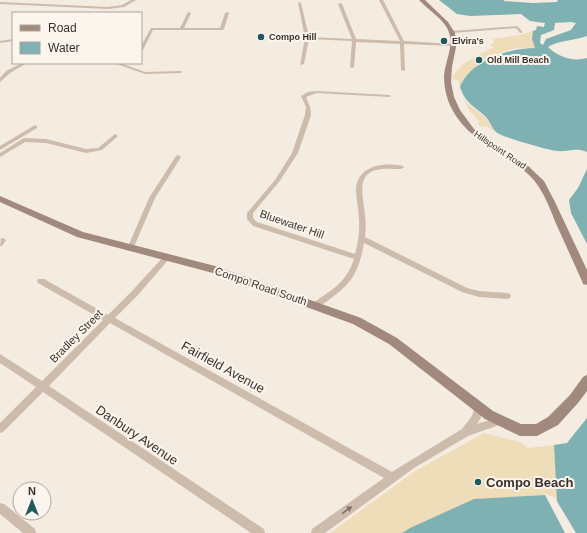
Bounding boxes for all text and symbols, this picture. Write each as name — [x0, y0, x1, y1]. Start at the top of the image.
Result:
legend — [12, 12, 142, 64]
text: Road — [48, 21, 77, 35]
marker: Compo Hill — [256, 32, 266, 42]
place label: Compo Hill — [269, 32, 317, 42]
marker: Elvira's — [439, 36, 449, 46]
place label: Elvira's — [452, 36, 484, 46]
text: Water — [48, 41, 80, 55]
marker: Old Mill Beach — [474, 55, 484, 65]
place label: Old Mill Beach — [487, 55, 549, 65]
street label: Hillspoint Road — [472, 129, 528, 171]
street label: Bluewater Hill — [258, 207, 326, 241]
street label: Compo Road South — [213, 265, 309, 307]
street label: Bradley Street — [47, 307, 105, 365]
street label: Fairfield Avenue — [179, 338, 267, 396]
street label: Danbury Avenue — [93, 402, 181, 468]
place label: Compo Beach — [486, 475, 573, 490]
marker: Compo Beach — [473, 477, 483, 487]
north arrow — [12, 481, 52, 521]
text: N — [28, 485, 36, 497]
one-way arrow — [342, 506, 352, 514]

